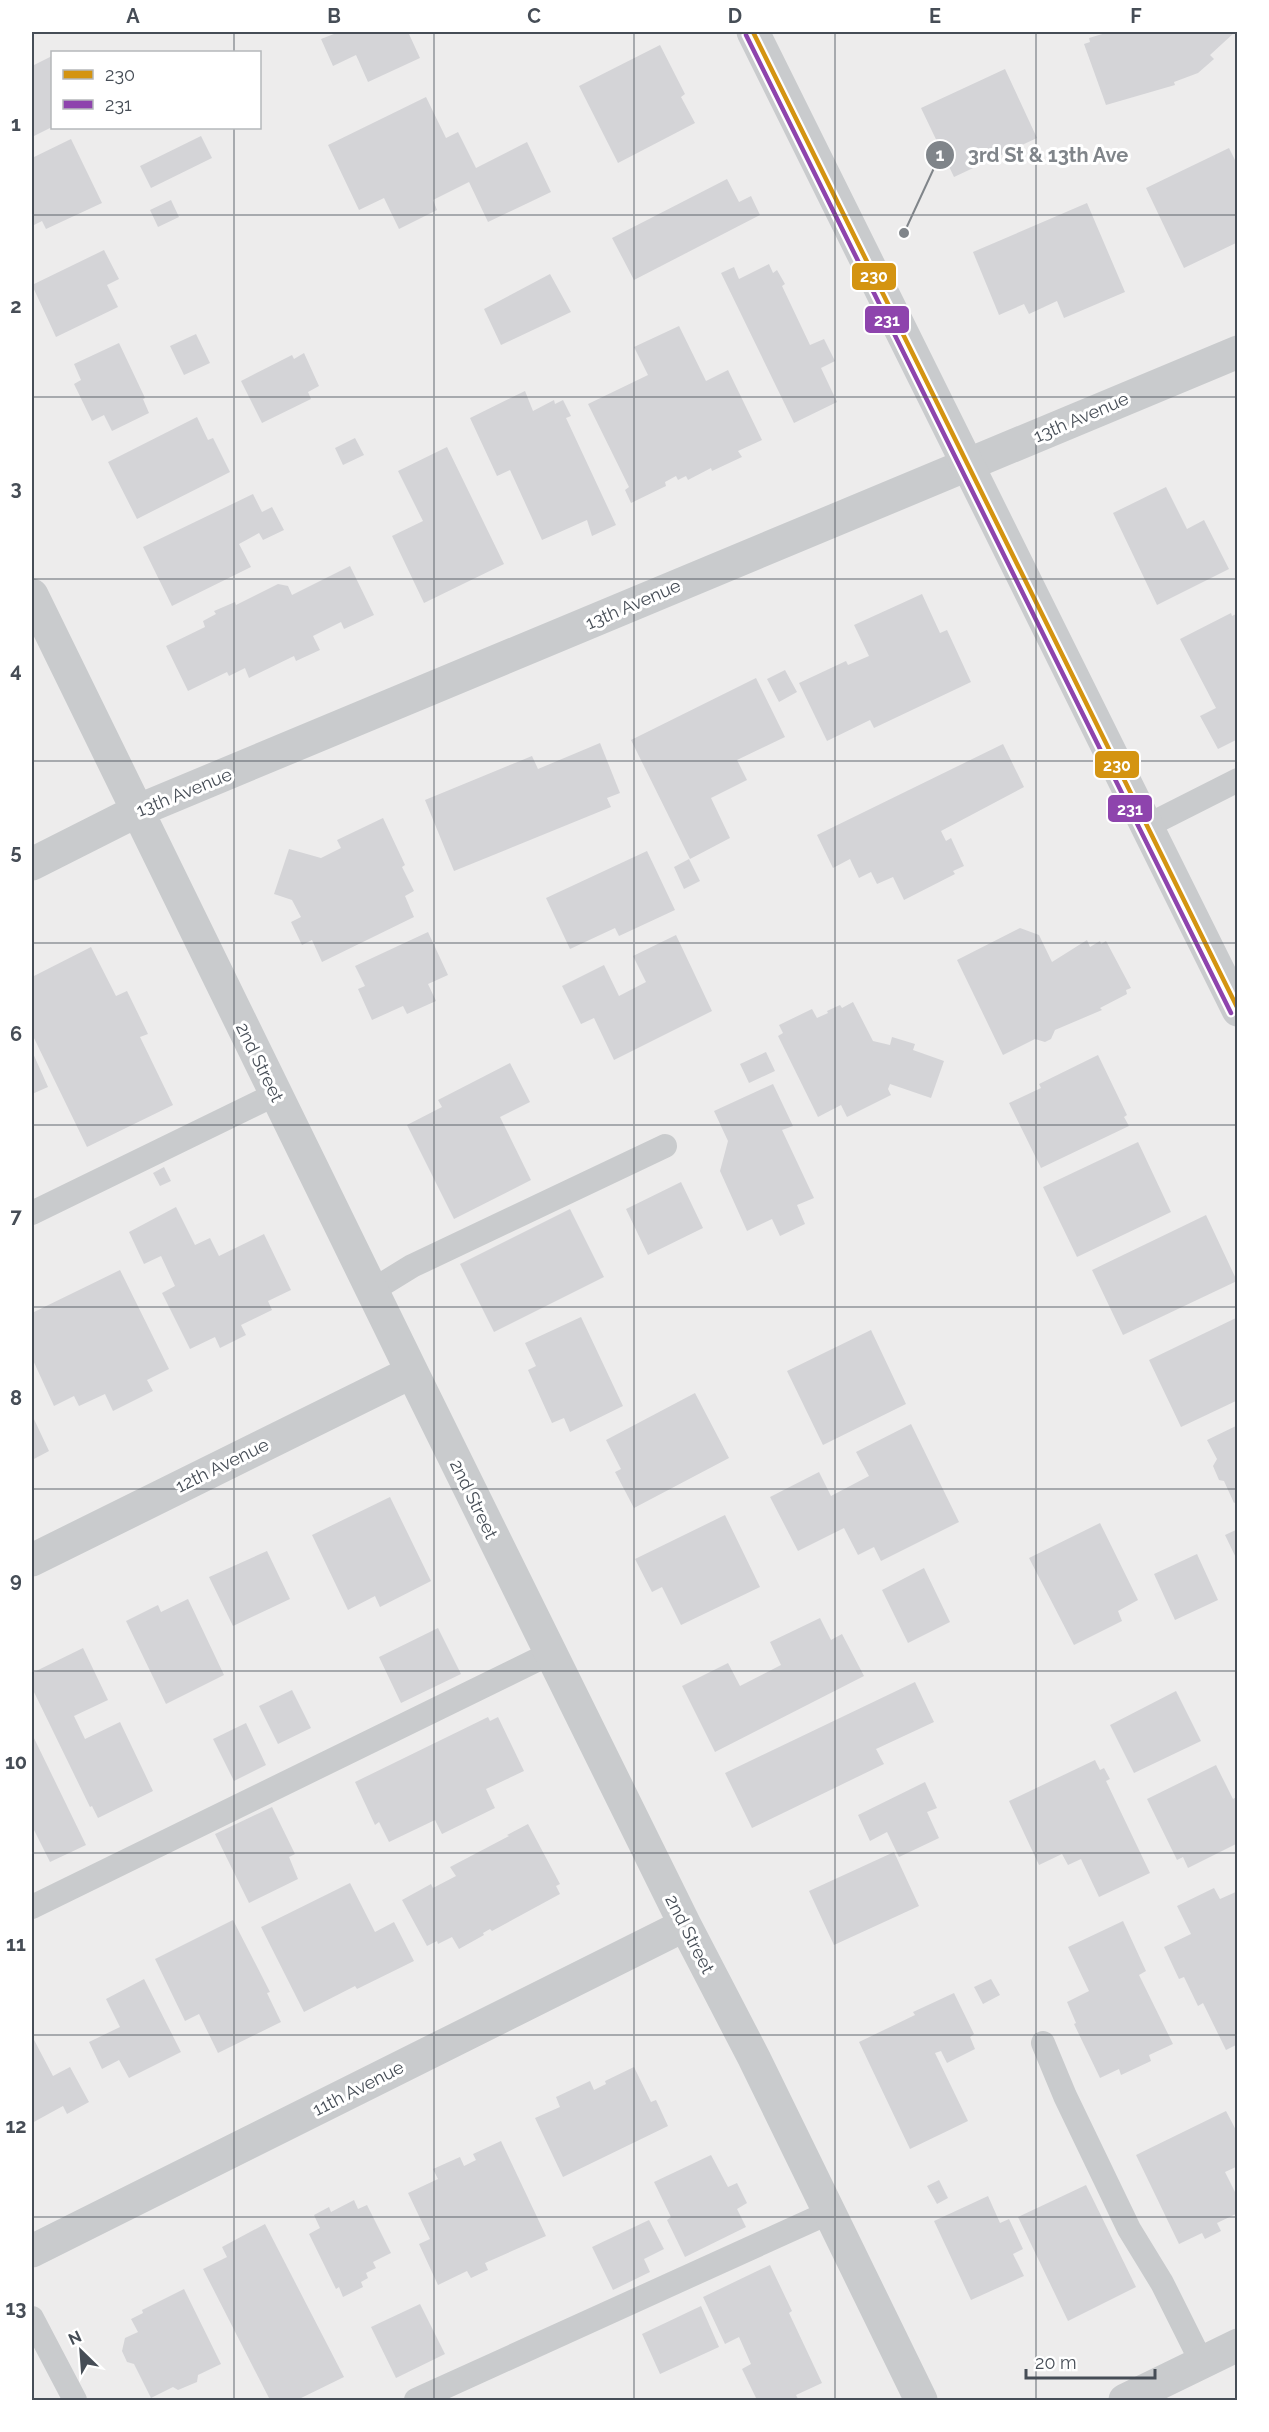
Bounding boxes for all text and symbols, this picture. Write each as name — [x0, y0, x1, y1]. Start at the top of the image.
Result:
text: A — [126, 4, 140, 28]
text: B — [327, 4, 341, 28]
text: C — [527, 4, 541, 28]
text: D — [728, 4, 742, 28]
text: E — [929, 4, 941, 28]
text: F — [1130, 4, 1142, 28]
legend — [51, 51, 261, 129]
text: 230 — [105, 64, 135, 85]
text: 231 — [105, 94, 132, 115]
text: 1 — [11, 112, 21, 136]
callout: 3rd St & 13th Ave — [925, 136, 1140, 174]
text: 3rd St & 13th Ave — [968, 143, 1128, 167]
text: 1 — [936, 144, 945, 165]
line badge: 230 — [851, 262, 897, 291]
text: 230 — [860, 267, 888, 286]
text: 2 — [10, 294, 22, 318]
line badge: 231 — [864, 305, 910, 334]
text: 231 — [874, 311, 900, 330]
street label: 13th Avenue — [1030, 387, 1132, 446]
text: 3 — [10, 476, 22, 500]
street label: 13th Avenue — [582, 574, 684, 633]
text: 4 — [10, 658, 22, 682]
line badge: 230 — [1094, 750, 1140, 779]
text: 230 — [1103, 756, 1131, 775]
street label: 13th Avenue — [133, 763, 235, 821]
line badge: 231 — [1107, 794, 1153, 823]
text: 231 — [1117, 800, 1143, 819]
text: 5 — [10, 840, 22, 864]
street label: 2nd Street — [232, 1019, 288, 1105]
text: 6 — [10, 1022, 22, 1046]
text: 7 — [10, 1204, 22, 1228]
text: 8 — [10, 1386, 22, 1410]
street label: 12th Avenue — [172, 1433, 272, 1497]
street label: 2nd Street — [446, 1456, 502, 1542]
text: 9 — [10, 1568, 22, 1592]
text: 10 — [5, 1750, 27, 1774]
street label: 2nd Street — [661, 1891, 719, 1977]
text: 11 — [6, 1932, 26, 1956]
street label: 11th Avenue — [309, 2056, 407, 2120]
text: 12 — [5, 2114, 27, 2138]
text: 13 — [5, 2296, 27, 2320]
north arrow — [51, 2321, 111, 2381]
text: N — [65, 2327, 84, 2349]
scale bar — [1026, 2342, 1155, 2380]
text: 20 m — [1035, 2352, 1077, 2373]

